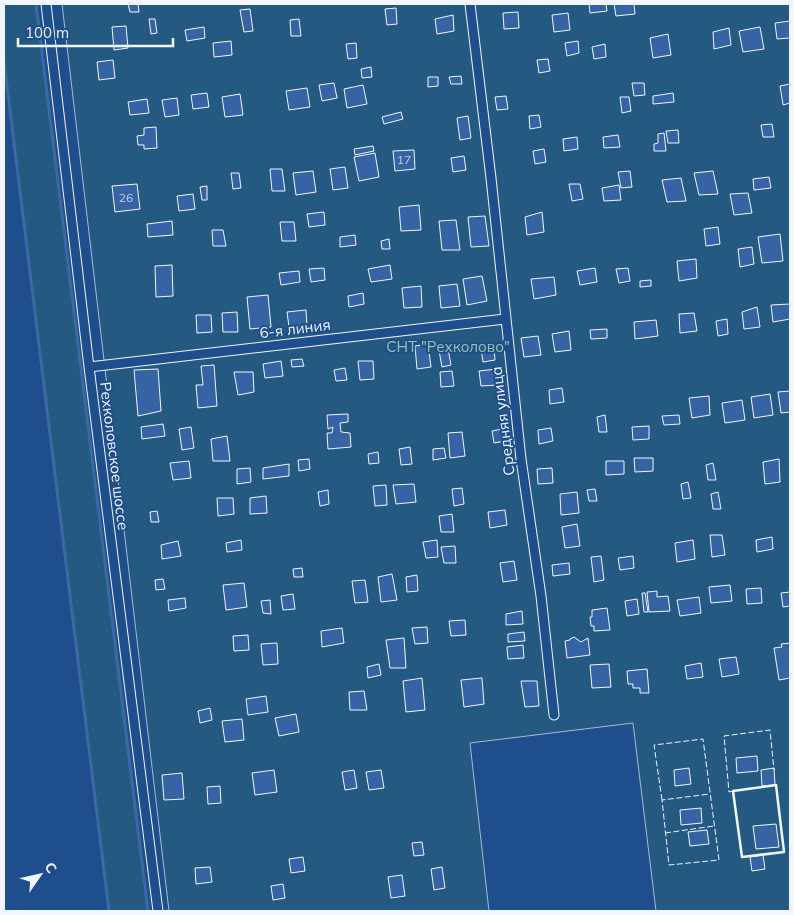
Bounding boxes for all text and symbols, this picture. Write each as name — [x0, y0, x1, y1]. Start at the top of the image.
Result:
scale bar — [18, 15, 172, 47]
text: 100 m — [25, 23, 69, 42]
house number: 17 — [397, 152, 411, 167]
house number: 26 — [119, 190, 133, 205]
street label: 6-я линия — [258, 315, 332, 342]
park label: СНТ "Рехколово" — [386, 337, 510, 356]
street label: Средняя улица — [486, 365, 519, 477]
street label: Рехколовское шоссе — [96, 381, 133, 531]
north arrow — [15, 850, 65, 900]
text: С — [41, 859, 61, 877]

